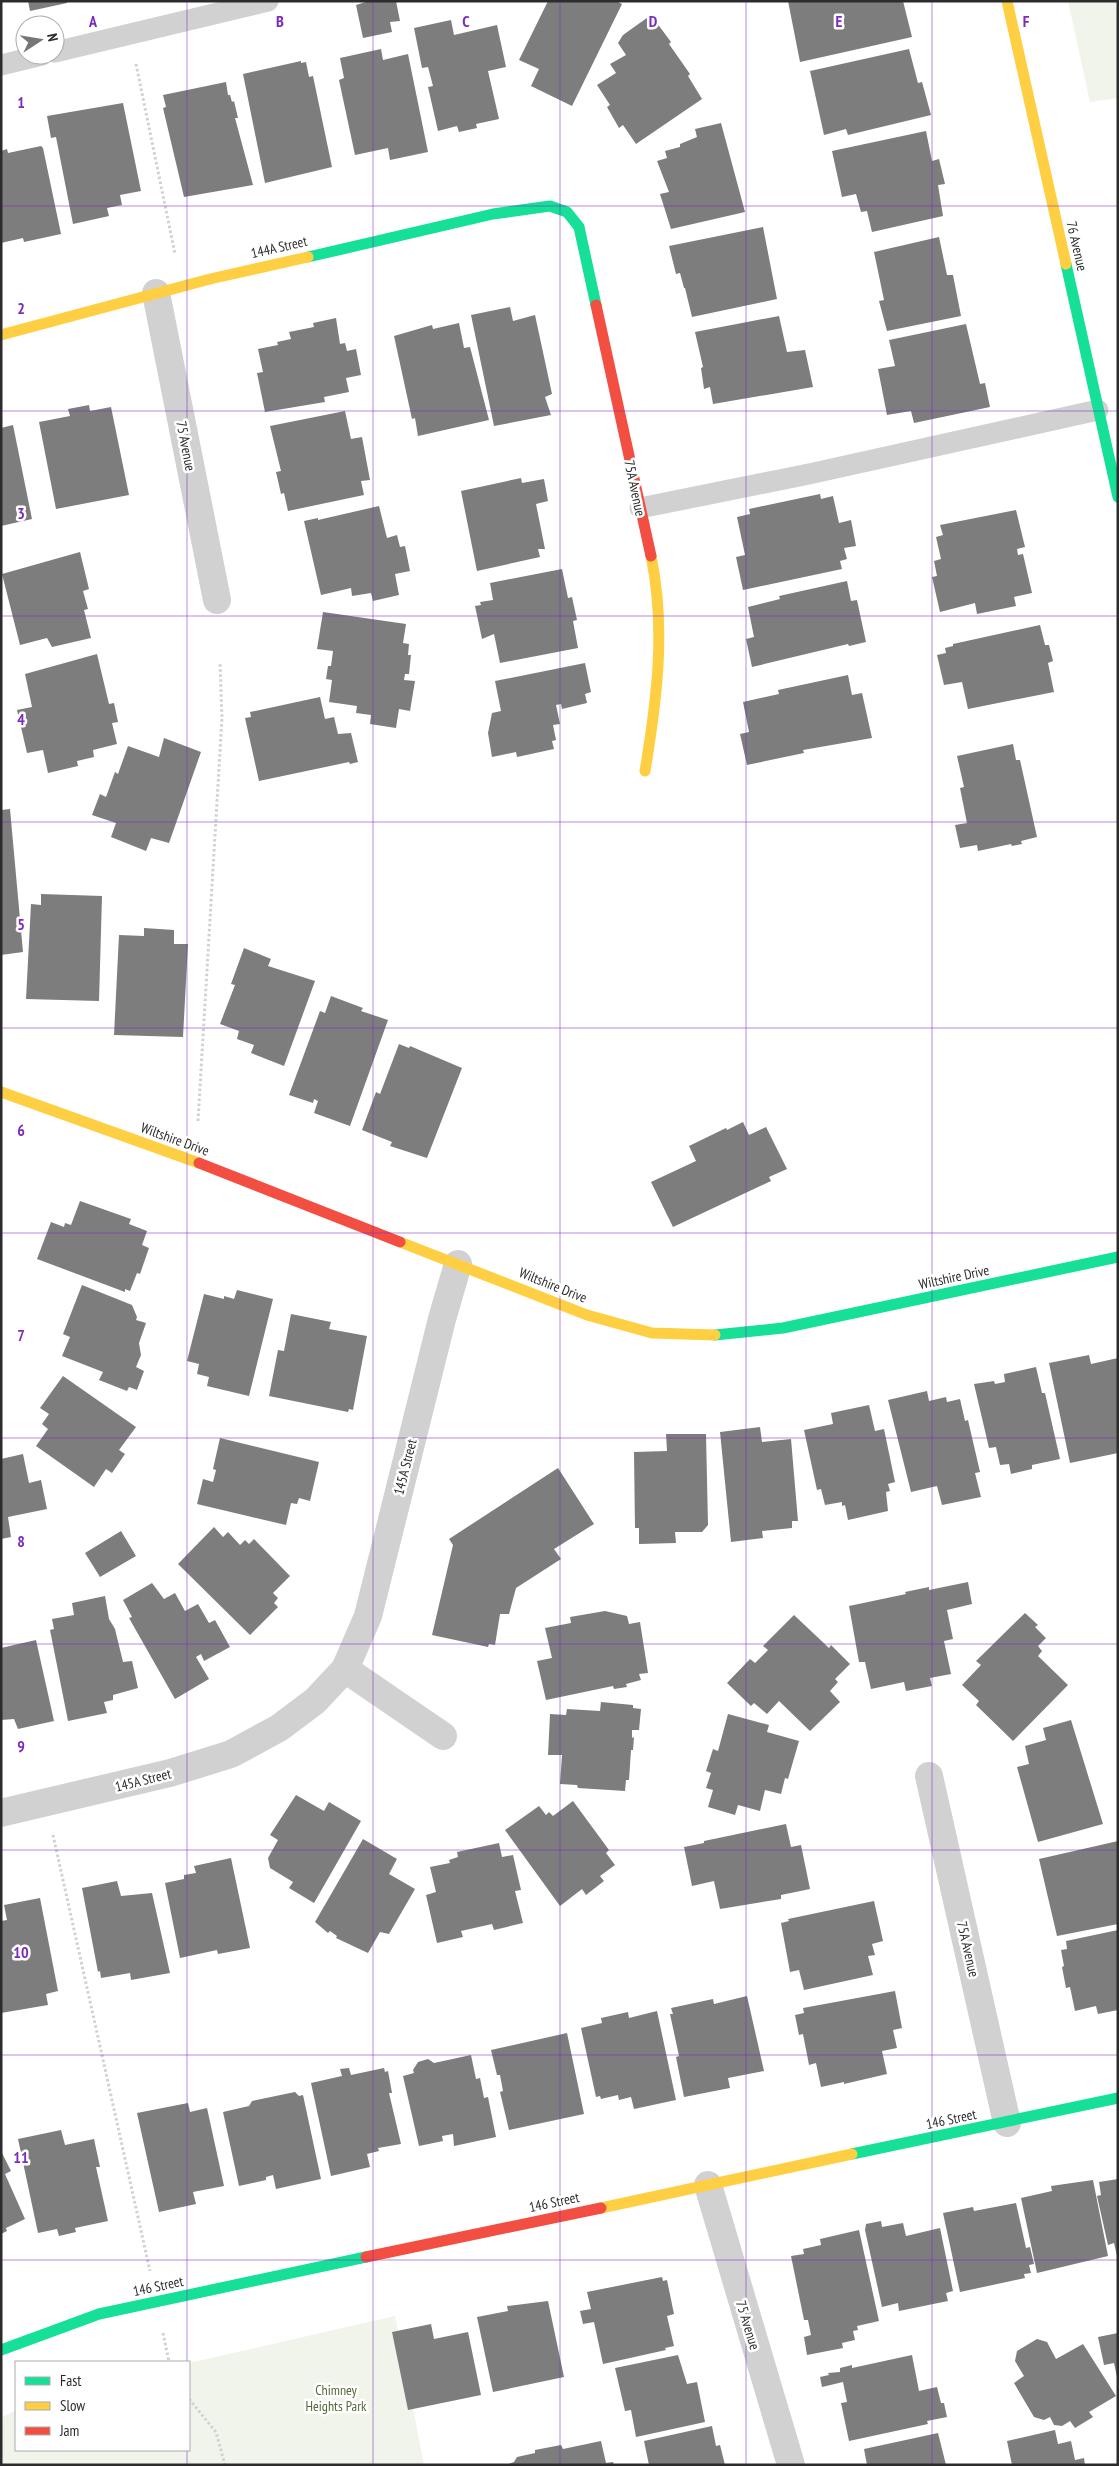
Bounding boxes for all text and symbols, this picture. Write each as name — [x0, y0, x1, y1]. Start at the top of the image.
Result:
text: A — [88, 11, 98, 31]
text: B — [276, 11, 284, 31]
text: C — [462, 11, 470, 31]
text: D — [649, 11, 658, 31]
text: E — [836, 11, 843, 31]
text: F — [1023, 11, 1030, 31]
north arrow — [15, 15, 65, 65]
text: N — [43, 32, 62, 43]
text: 1 — [17, 92, 25, 112]
street label: 76 Avenue — [1063, 219, 1092, 273]
street label: 144A Street — [249, 232, 309, 262]
text: 2 — [17, 298, 25, 318]
street label: 75 Avenue — [172, 419, 200, 473]
street label: 75A Avenue — [620, 458, 650, 518]
text: 3 — [17, 503, 25, 523]
text: 4 — [17, 709, 25, 729]
text: 5 — [17, 914, 25, 934]
street label: Wiltshire Drive — [138, 1118, 212, 1160]
text: 6 — [17, 1120, 25, 1140]
street label: Wiltshire Drive — [917, 1261, 991, 1293]
street label: Wiltshire Drive — [516, 1263, 590, 1307]
text: 7 — [17, 1325, 25, 1345]
street label: 145A Street — [389, 1437, 421, 1497]
text: 8 — [17, 1531, 25, 1551]
text: 9 — [17, 1736, 25, 1756]
street label: 145A Street — [113, 1764, 173, 1796]
street label: 75A Avenue — [953, 1919, 983, 1979]
text: 10 — [13, 1942, 29, 1962]
street label: 146 Street — [924, 2105, 978, 2133]
text: 11 — [13, 2147, 29, 2167]
street label: 146 Street — [527, 2188, 581, 2216]
street label: 146 Street — [131, 2272, 185, 2300]
street label: 75 Avenue — [732, 2298, 764, 2352]
legend — [15, 2361, 190, 2451]
text: Fast — [60, 2371, 81, 2390]
park label: Chimney Heights Park — [306, 2381, 367, 2415]
text: Slow — [60, 2396, 85, 2415]
text: Jam — [59, 2421, 79, 2440]

